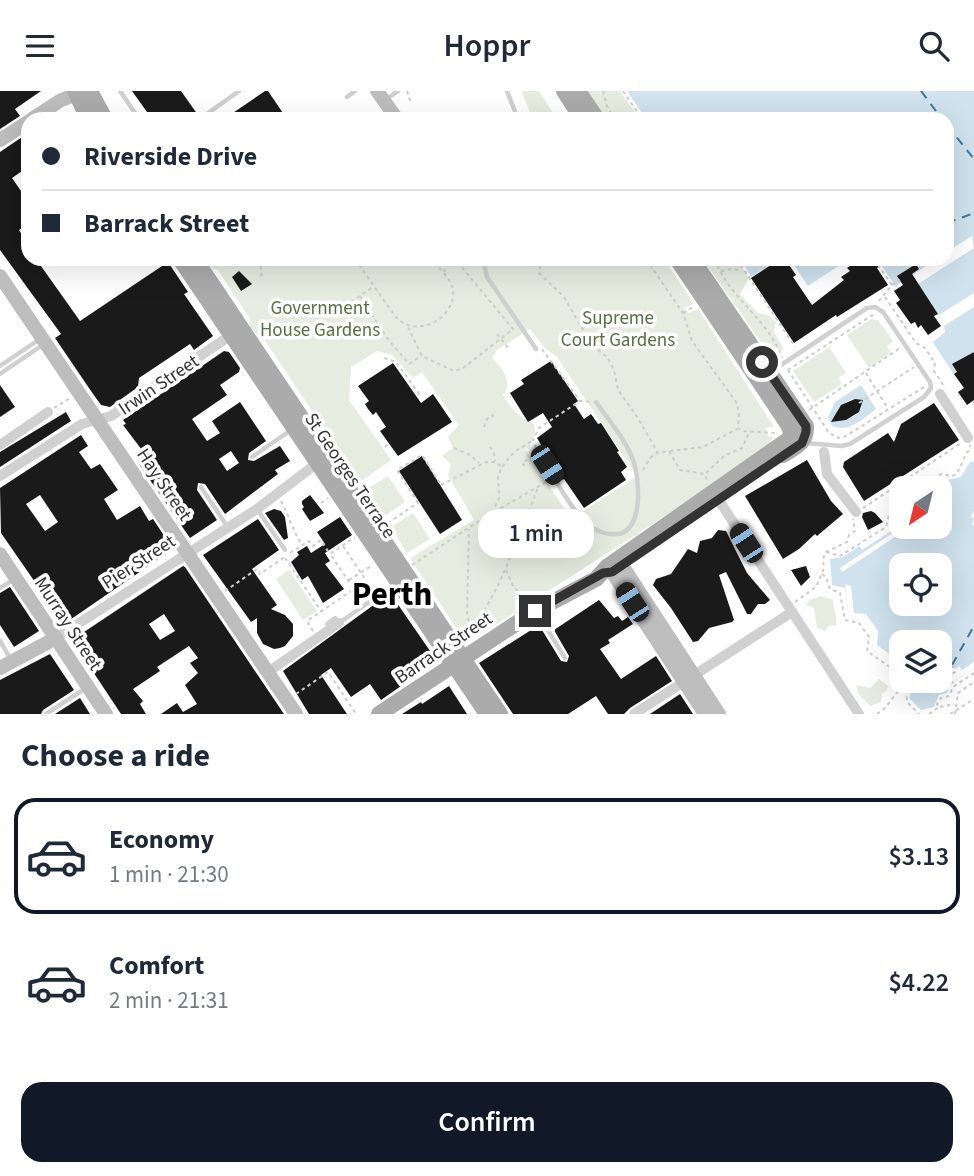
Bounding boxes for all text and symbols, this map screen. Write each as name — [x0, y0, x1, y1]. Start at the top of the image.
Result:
text: Hoppr — [444, 23, 530, 69]
icon: menu — [21, 27, 59, 65]
icon: search — [915, 27, 953, 65]
text: Riverside Drive — [84, 138, 257, 175]
text: Barrack Street — [84, 205, 249, 242]
park label: Government House Gardens — [260, 295, 380, 344]
park label: Supreme Court Gardens — [561, 305, 675, 354]
route start — [746, 346, 778, 378]
street label: Irwin Street — [113, 348, 205, 422]
street label: St Georges Terrace — [298, 408, 402, 544]
car — [527, 442, 568, 488]
street label: Hay Street — [130, 443, 198, 527]
north arrow — [889, 476, 952, 539]
map controls — [889, 476, 952, 693]
callout: 1 min — [477, 510, 593, 559]
text: 1 min — [509, 517, 563, 550]
car — [726, 520, 767, 566]
street label: Pier Street — [97, 528, 181, 596]
button: locate — [889, 553, 952, 616]
district label: Perth — [352, 571, 432, 618]
street label: Murray Street — [27, 572, 108, 676]
car — [612, 579, 653, 625]
route end — [519, 595, 551, 627]
street label: Barrack Street — [390, 605, 499, 691]
button: layers — [889, 630, 952, 693]
text: Choose a ride — [21, 733, 210, 779]
text: Economy — [109, 821, 214, 858]
icon: car — [25, 825, 88, 888]
text: $3.13 — [888, 838, 949, 875]
text: 1 min · 21:30 — [109, 858, 229, 891]
text: Comfort — [109, 947, 204, 984]
icon: car — [25, 951, 88, 1014]
text: $4.22 — [888, 964, 949, 1001]
text: 2 min · 21:31 — [109, 984, 229, 1017]
button: Confirm — [21, 1082, 953, 1162]

